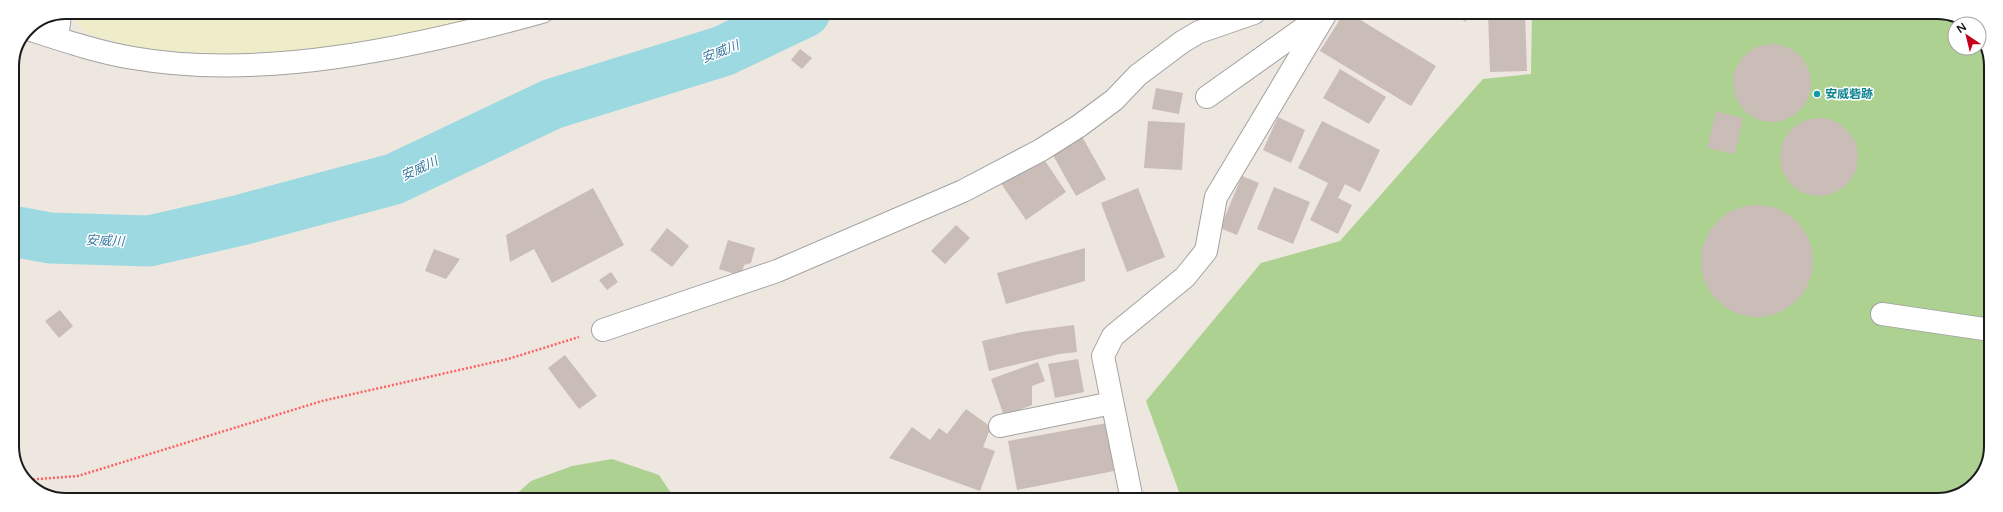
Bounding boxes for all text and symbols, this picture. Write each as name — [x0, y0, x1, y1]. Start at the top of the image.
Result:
north arrow — [1947, 16, 1987, 56]
text: N — [1954, 20, 1969, 36]
water label: 安威川 — [699, 37, 743, 66]
place label: 安威砦跡 — [1825, 87, 1873, 101]
marker: 安威砦跡 — [1812, 89, 1822, 99]
water label: 安威川 — [398, 153, 442, 184]
water label: 安威川 — [85, 232, 127, 250]

